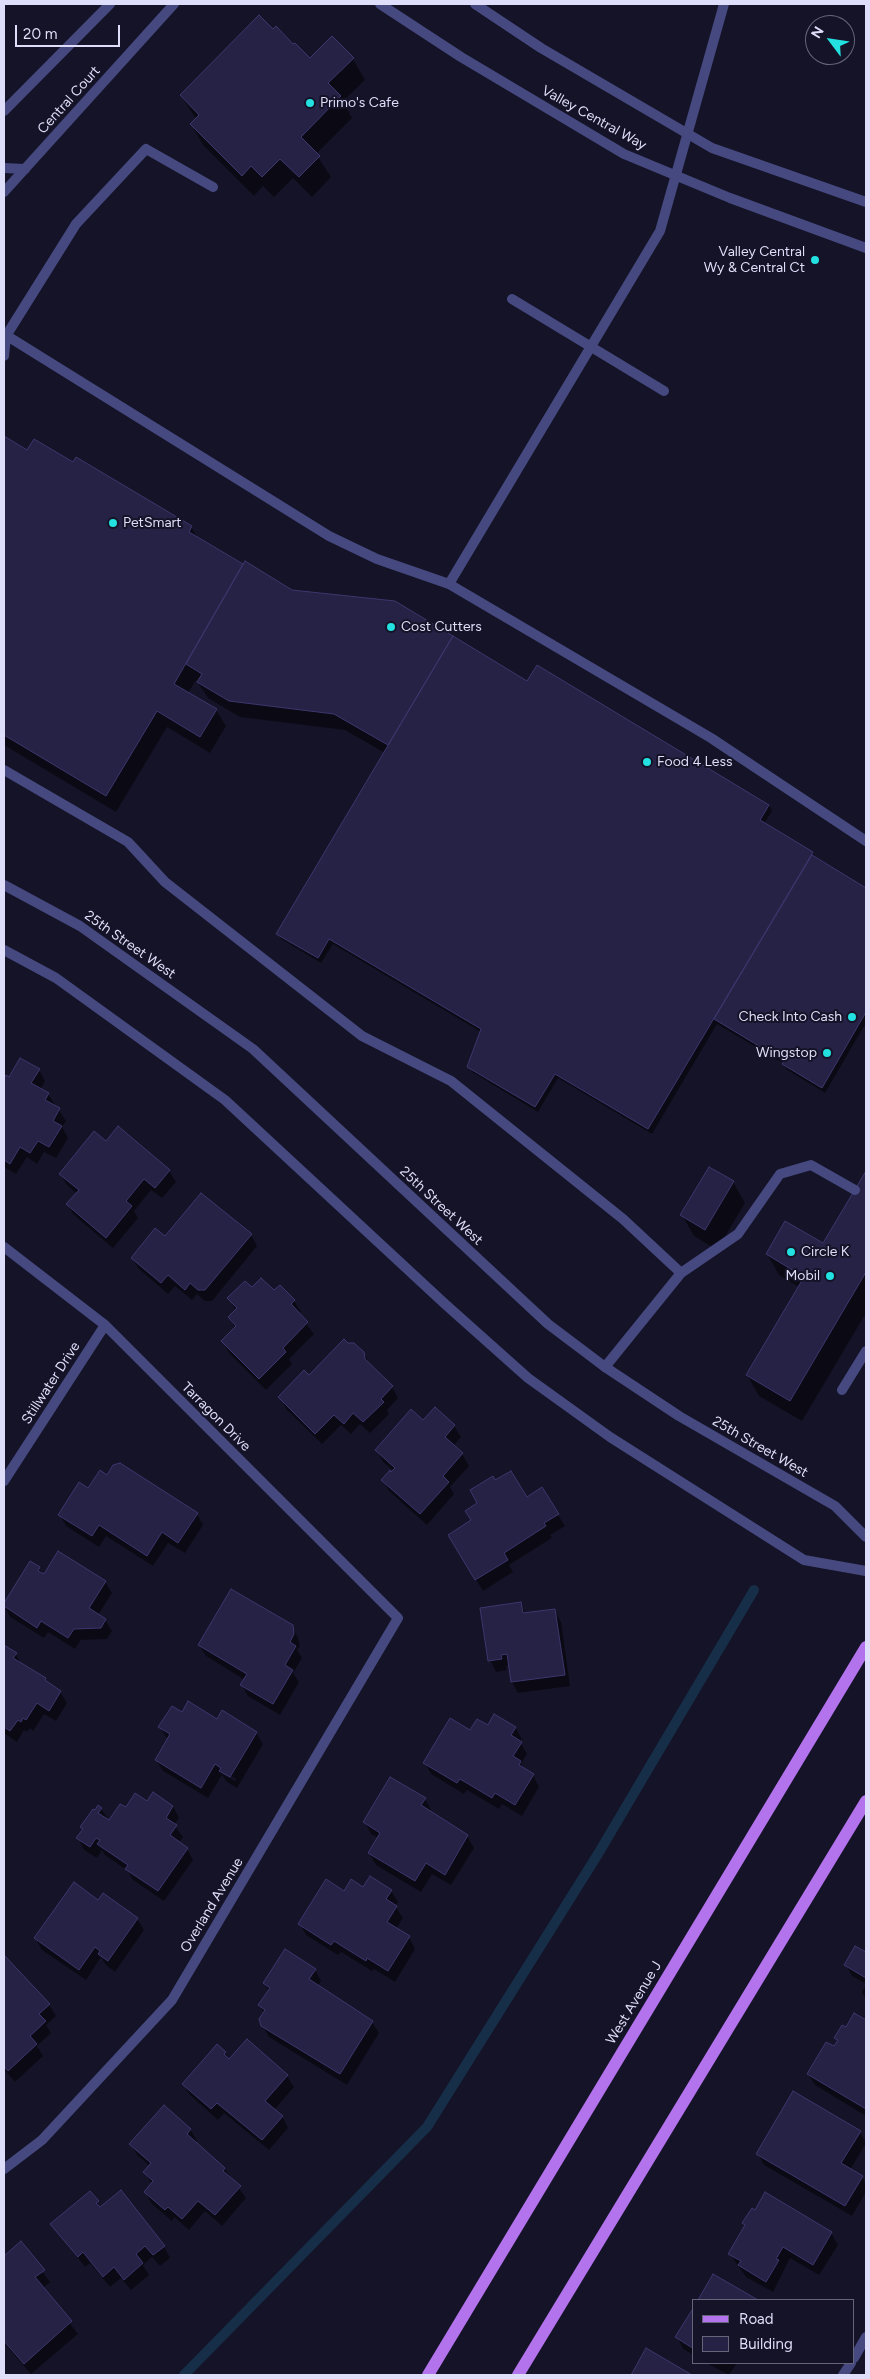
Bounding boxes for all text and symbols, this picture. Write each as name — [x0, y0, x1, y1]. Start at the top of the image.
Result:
scale bar — [18, 15, 122, 47]
north arrow — [805, 15, 855, 65]
text: N — [807, 24, 828, 42]
text: 20 m — [23, 25, 57, 43]
street label: Central Court — [34, 63, 104, 137]
street label: Valley Central Way — [539, 82, 649, 154]
place label: Primo's Cafe — [320, 95, 399, 111]
marker: Primo's Cafe — [304, 97, 316, 109]
place label: Valley Central Wy & Central Ct — [704, 244, 805, 276]
marker: Valley Central Wy & Central Ct — [809, 254, 821, 266]
place label: PetSmart — [123, 515, 182, 531]
marker: PetSmart — [107, 517, 119, 529]
place label: Cost Cutters — [401, 619, 482, 635]
marker: Cost Cutters — [385, 621, 397, 633]
place label: Food 4 Less — [657, 754, 733, 770]
marker: Food 4 Less — [641, 756, 653, 768]
street label: 25th Street West — [81, 907, 179, 983]
place label: Check Into Cash — [739, 1009, 842, 1025]
marker: Check Into Cash — [846, 1011, 858, 1023]
place label: Wingstop — [756, 1045, 817, 1061]
marker: Wingstop — [821, 1047, 833, 1059]
street label: 25th Street West — [396, 1163, 486, 1249]
place label: Circle K — [801, 1244, 849, 1260]
marker: Circle K — [785, 1246, 797, 1258]
place label: Mobil — [786, 1268, 820, 1284]
marker: Mobil — [824, 1270, 836, 1282]
street label: Stillwater Drive — [18, 1339, 84, 1427]
street label: Tarragon Drive — [178, 1379, 254, 1455]
street label: 25th Street West — [709, 1413, 811, 1481]
street label: Overland Avenue — [177, 1855, 247, 1955]
street label: West Avenue J — [603, 1958, 665, 2048]
legend — [692, 2299, 855, 2364]
text: Road — [739, 2310, 774, 2328]
text: Building — [739, 2335, 793, 2353]

